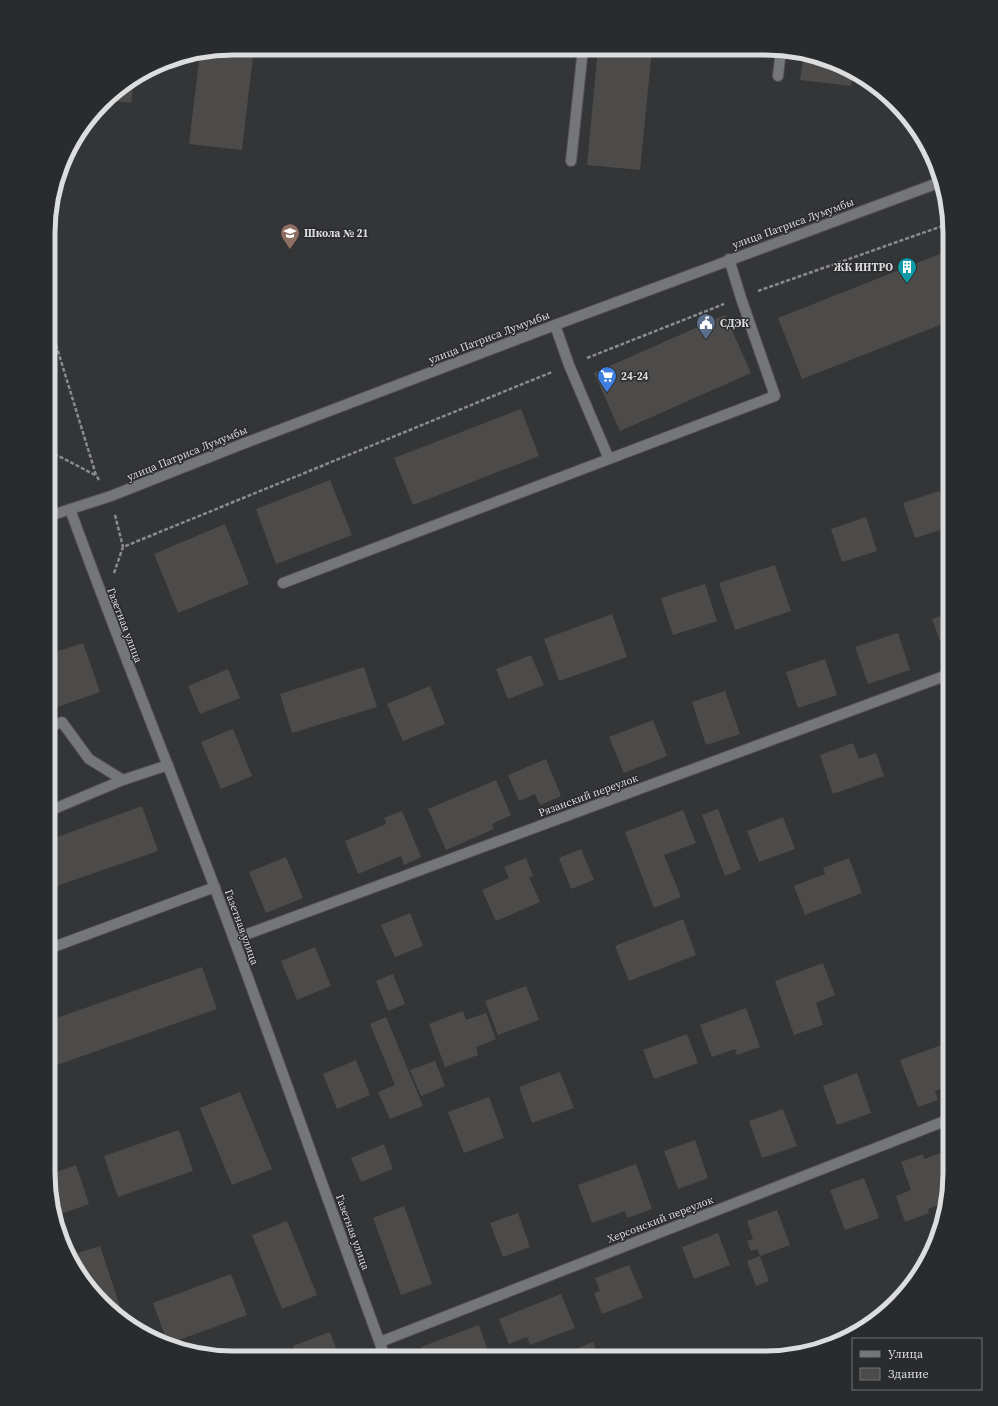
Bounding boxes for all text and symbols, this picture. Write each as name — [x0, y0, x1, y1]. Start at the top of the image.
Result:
street label: улица Патриса Лумумбы — [730, 194, 856, 253]
school or university icon: Школа № 21 — [279, 222, 301, 250]
place label: Школа № 21 — [304, 226, 368, 241]
building icon: ЖК ИНТРО — [896, 256, 918, 284]
place label: ЖК ИНТРО — [834, 260, 893, 275]
street label: улица Патриса Лумумбы — [426, 307, 552, 368]
public building icon: СДЭК — [695, 312, 717, 340]
place label: СДЭК — [720, 316, 749, 331]
supermarket icon: 24-24 — [596, 365, 618, 393]
place label: 24-24 — [621, 369, 649, 384]
street label: улица Патриса Лумумбы — [125, 422, 250, 485]
street label: Газетная улица — [103, 585, 146, 665]
street label: Рязанский переулок — [536, 770, 640, 821]
street label: Газетная улица — [221, 887, 262, 967]
street label: Газетная улица — [332, 1192, 373, 1272]
street label: Херсонский переулок — [605, 1192, 716, 1247]
legend — [852, 1338, 982, 1390]
text: Улица — [888, 1346, 924, 1362]
text: Здание — [888, 1366, 929, 1382]

